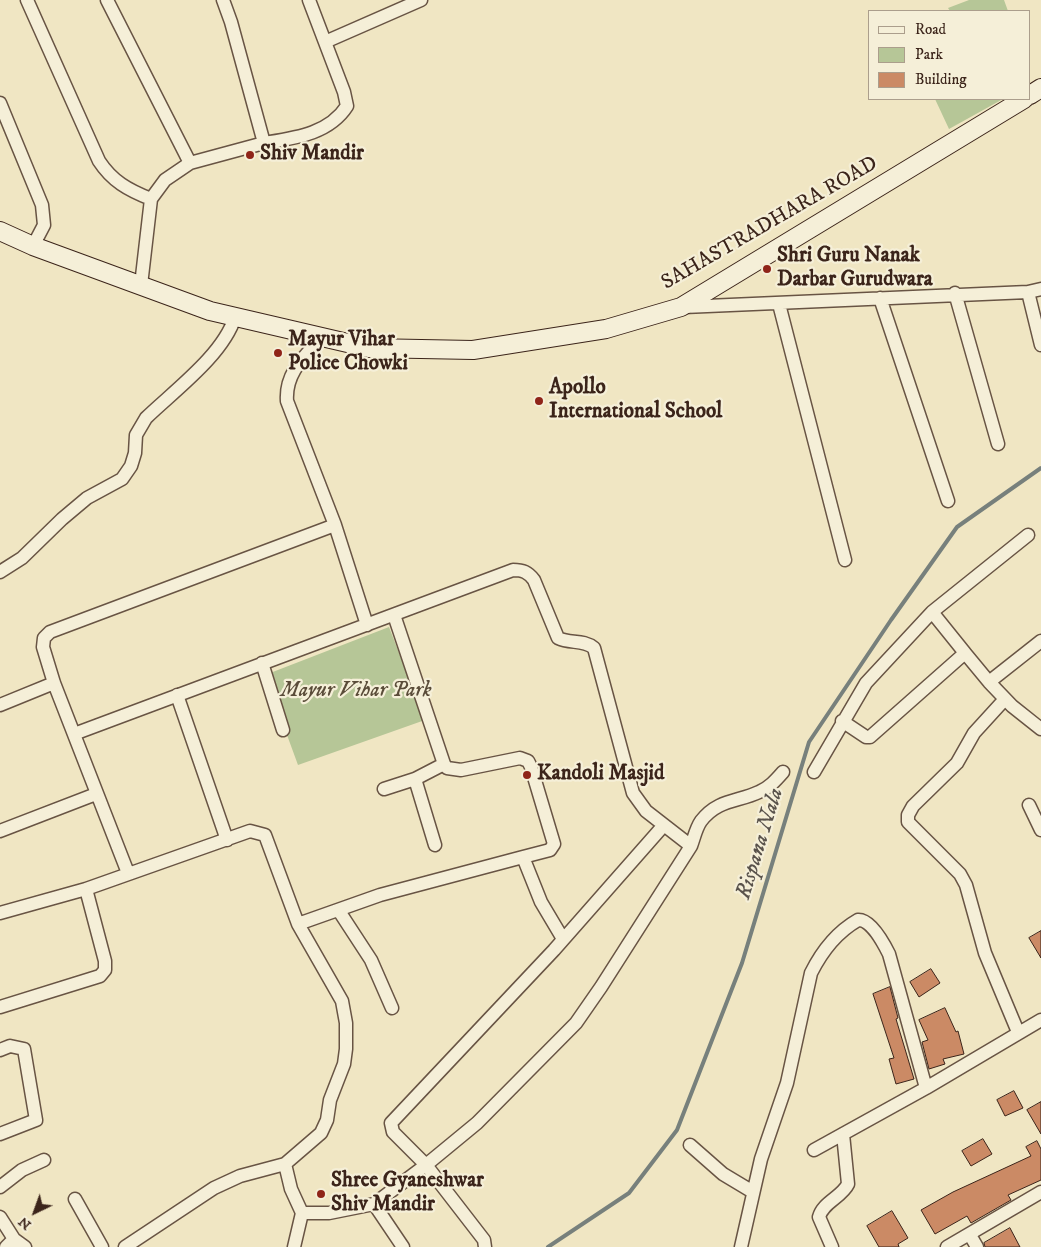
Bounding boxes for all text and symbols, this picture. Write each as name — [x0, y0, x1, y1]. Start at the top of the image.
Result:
legend — [868, 10, 1031, 100]
text: Road — [915, 20, 946, 39]
text: Park — [915, 45, 943, 64]
text: Building — [915, 70, 967, 89]
place label: Shiv Mandir — [260, 142, 364, 168]
marker: Shiv Mandir — [244, 149, 256, 161]
street label: SAHASTRADHARA ROAD — [657, 152, 883, 296]
place label: Shri Guru Nanak Darbar Gurudwara — [777, 244, 933, 294]
marker: Shri Guru Nanak Darbar Gurudwara — [761, 263, 773, 275]
place label: Mayur Vihar Police Chowki — [288, 328, 408, 378]
marker: Mayur Vihar Police Chowki — [272, 347, 284, 359]
place label: Apollo International School — [549, 376, 722, 426]
marker: Apollo International School — [533, 395, 545, 407]
park label: Mayur Vihar Park — [280, 679, 432, 705]
place label: Kandoli Masjid — [537, 762, 664, 788]
marker: Kandoli Masjid — [521, 769, 533, 781]
water label: Rispana Nala — [732, 785, 790, 903]
place label: Shree Gyaneshwar Shiv Mandir — [331, 1169, 484, 1219]
north arrow — [10, 1187, 60, 1237]
marker: Shree Gyaneshwar Shiv Mandir — [315, 1188, 327, 1200]
text: N — [15, 1213, 35, 1234]

